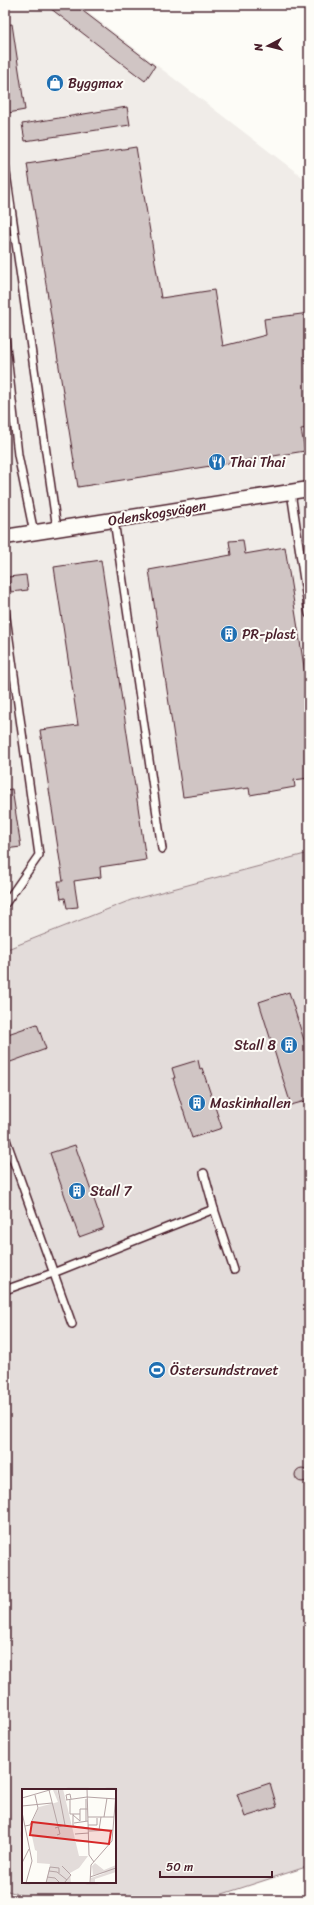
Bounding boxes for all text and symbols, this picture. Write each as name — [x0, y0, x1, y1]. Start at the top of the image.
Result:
north arrow — [248, 26, 288, 66]
text: N — [249, 42, 269, 53]
place label: Byggmax — [68, 71, 124, 96]
shop icon: Byggmax — [45, 73, 65, 93]
place label: Thai Thai — [230, 450, 286, 475]
restaurant icon: Thai Thai — [207, 452, 227, 472]
street label: Odenskogsvägen — [106, 493, 208, 534]
place label: PR-plast — [242, 622, 296, 647]
building icon: PR-plast — [219, 624, 239, 644]
place label: Stall 8 — [234, 1033, 277, 1058]
building icon: Stall 8 — [279, 1035, 299, 1055]
place label: Maskinhallen — [210, 1091, 291, 1116]
building icon: Maskinhallen — [187, 1093, 207, 1113]
place label: Stall 7 — [90, 1179, 133, 1204]
building icon: Stall 7 — [67, 1181, 87, 1201]
place label: Östersundstravet — [170, 1358, 279, 1383]
sports icon: Östersundstravet — [147, 1360, 167, 1380]
inset map — [22, 1789, 116, 1883]
scale bar — [160, 1853, 272, 1879]
text: 50 m — [166, 1856, 193, 1878]

